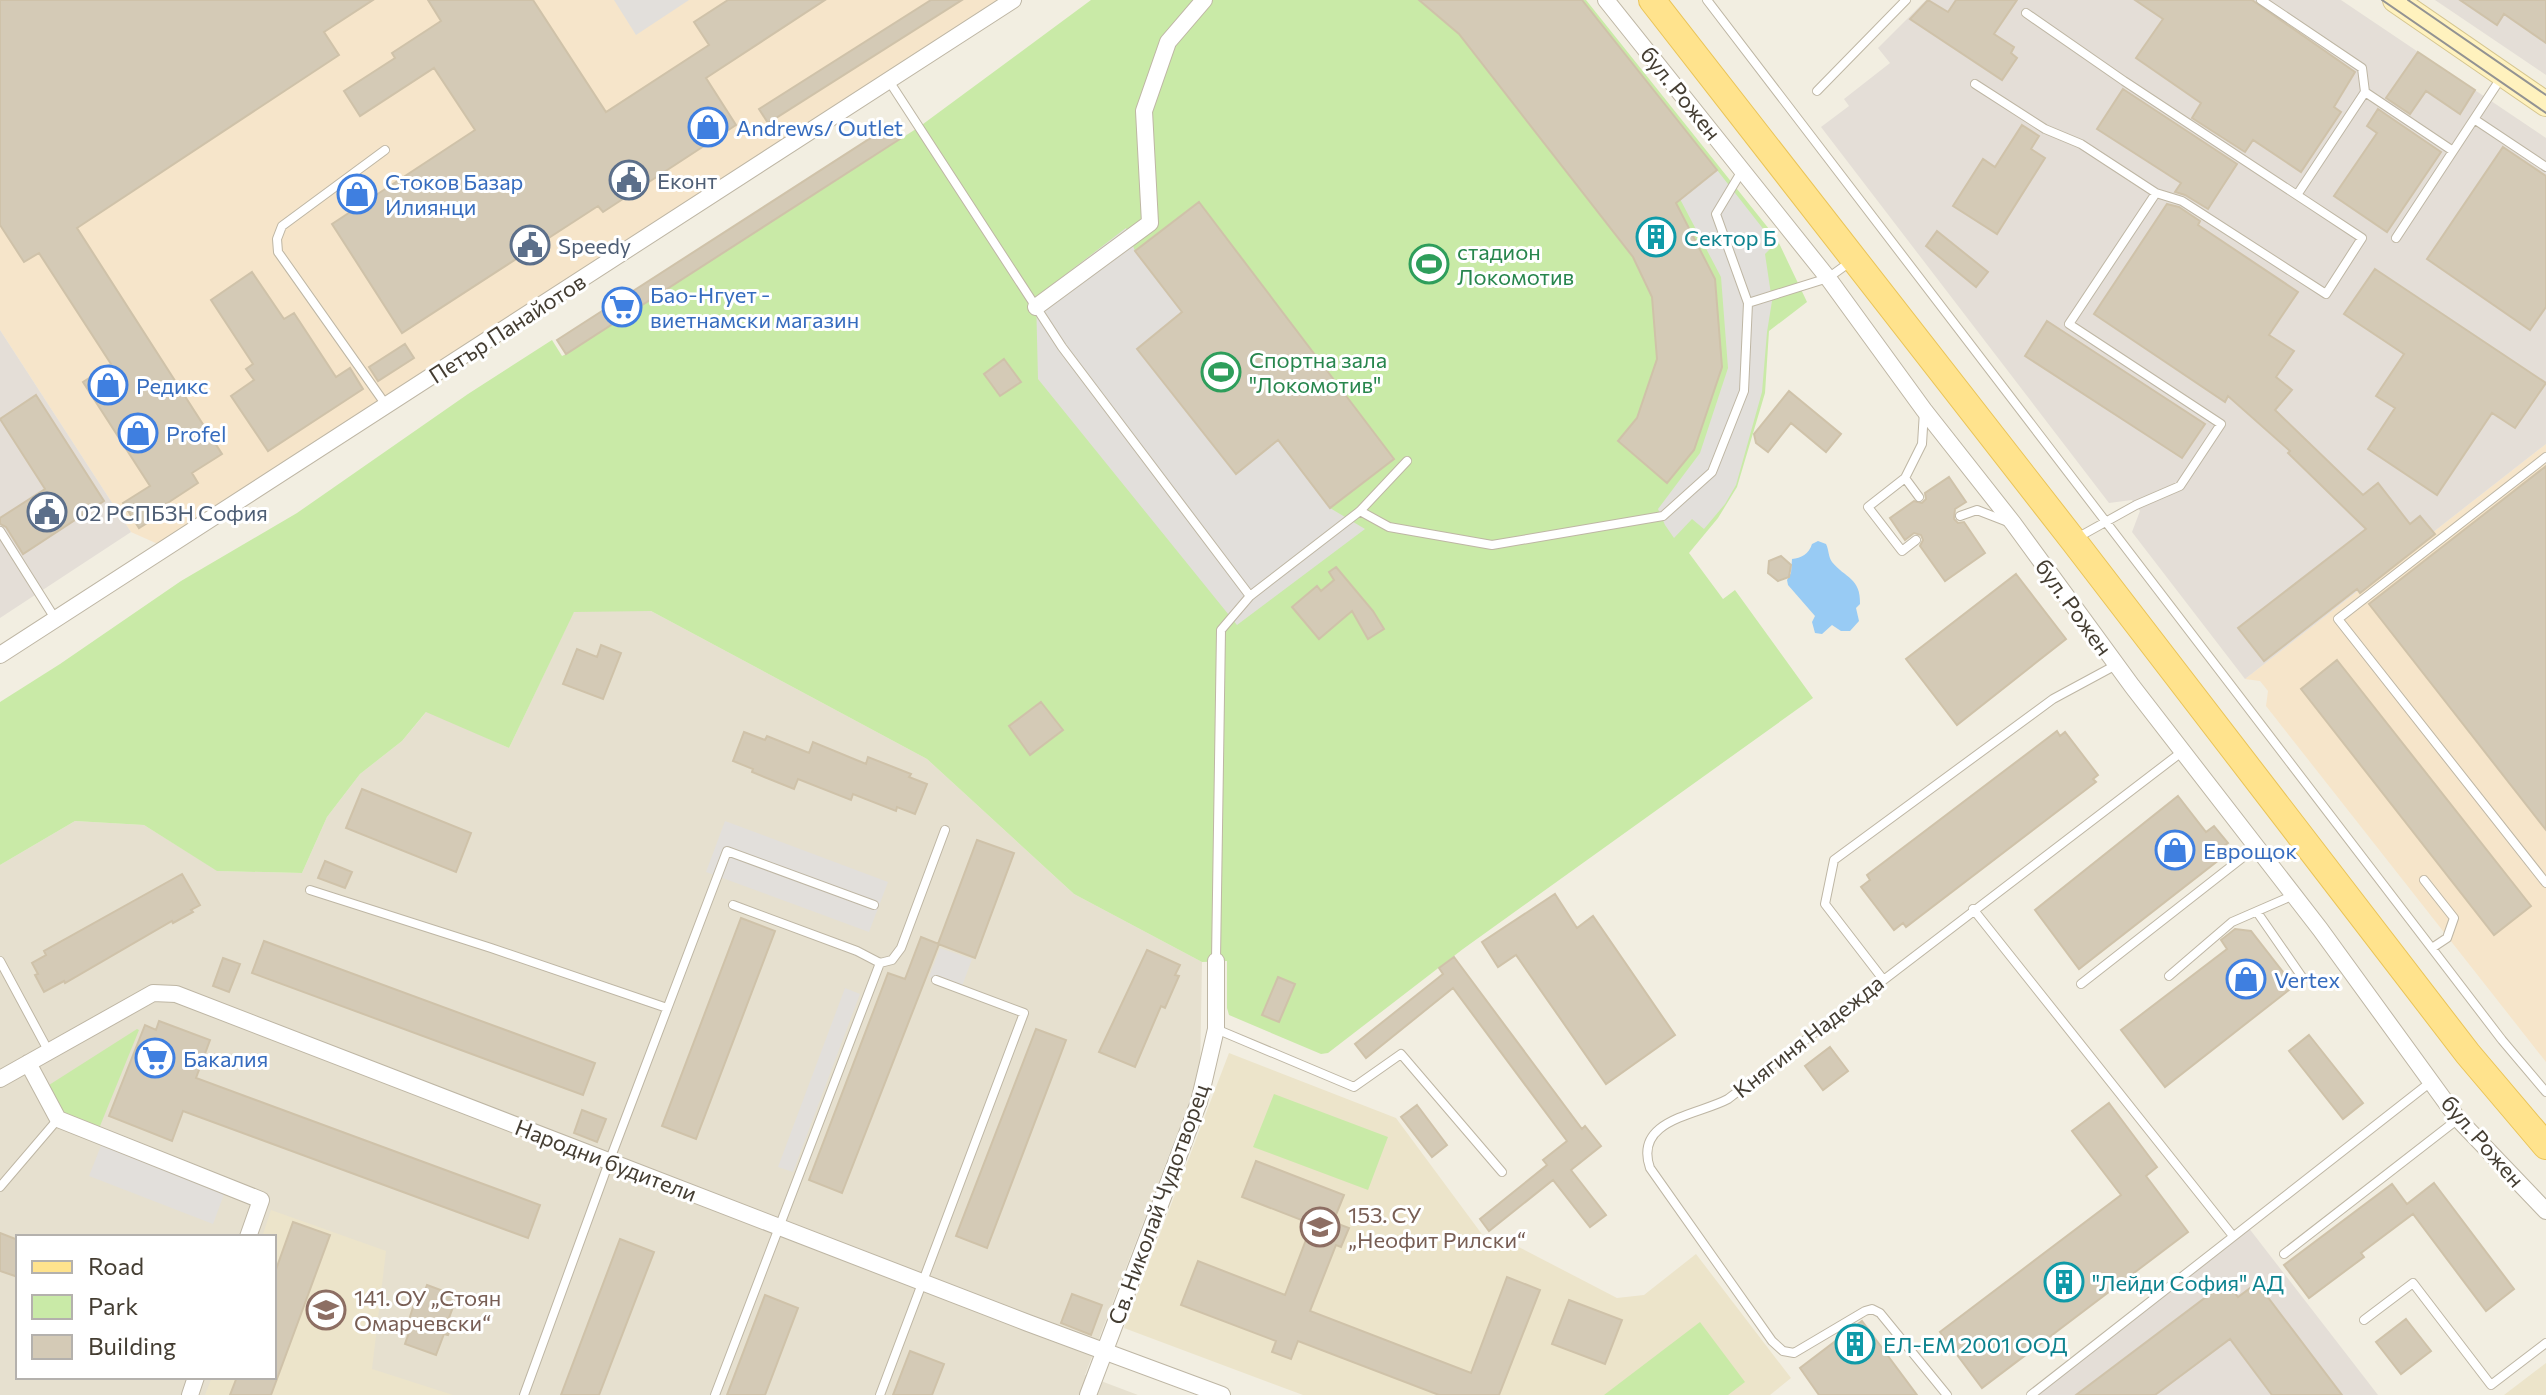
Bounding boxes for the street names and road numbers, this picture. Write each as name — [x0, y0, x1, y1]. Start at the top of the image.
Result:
street label: бул. Рожен — [1635, 41, 1727, 145]
street label: Петър Панайотов — [424, 267, 590, 389]
street label: бул. Рожен — [2030, 553, 2118, 661]
street label: Княгиня Надежда — [1727, 969, 1889, 1103]
street label: Св. Николай Чудотворец — [1102, 1080, 1214, 1328]
street label: бул. Рожен — [2436, 1090, 2530, 1192]
street label: Народни будители — [511, 1113, 701, 1207]

